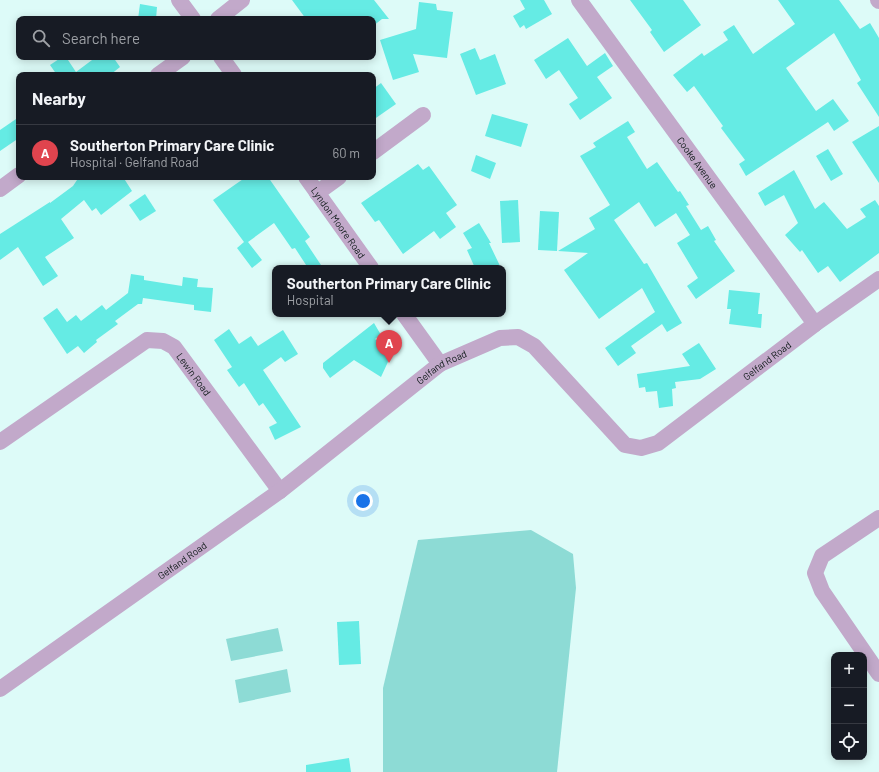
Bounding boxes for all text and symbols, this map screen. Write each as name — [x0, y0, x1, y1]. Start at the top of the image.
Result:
search box — [16, 16, 376, 60]
icon: search — [30, 27, 52, 49]
text: Search here — [62, 29, 140, 47]
text: Nearby — [32, 88, 86, 108]
street label: Cooke Avenue — [675, 134, 720, 191]
text: Southerton Primary Care Clinic — [70, 136, 274, 154]
text: A — [41, 145, 49, 161]
text: 60 m — [333, 145, 360, 161]
text: Hospital · Gelfand Road — [70, 154, 199, 170]
street label: Lyndon Moore Road — [309, 185, 368, 261]
popup — [272, 265, 506, 317]
text: Southerton Primary Care Clinic — [287, 274, 491, 292]
text: Hospital — [287, 292, 334, 308]
pin: A — [376, 330, 402, 363]
street label: Gelfand Road — [740, 338, 793, 383]
street label: Gelfand Road — [414, 347, 468, 387]
street label: Lewin Road — [174, 350, 214, 398]
your location — [353, 491, 373, 511]
street label: Gelfand Road — [155, 539, 209, 582]
map controls — [831, 652, 867, 760]
button: + — [831, 652, 867, 688]
button: − — [831, 688, 867, 724]
button: locate — [831, 724, 867, 760]

